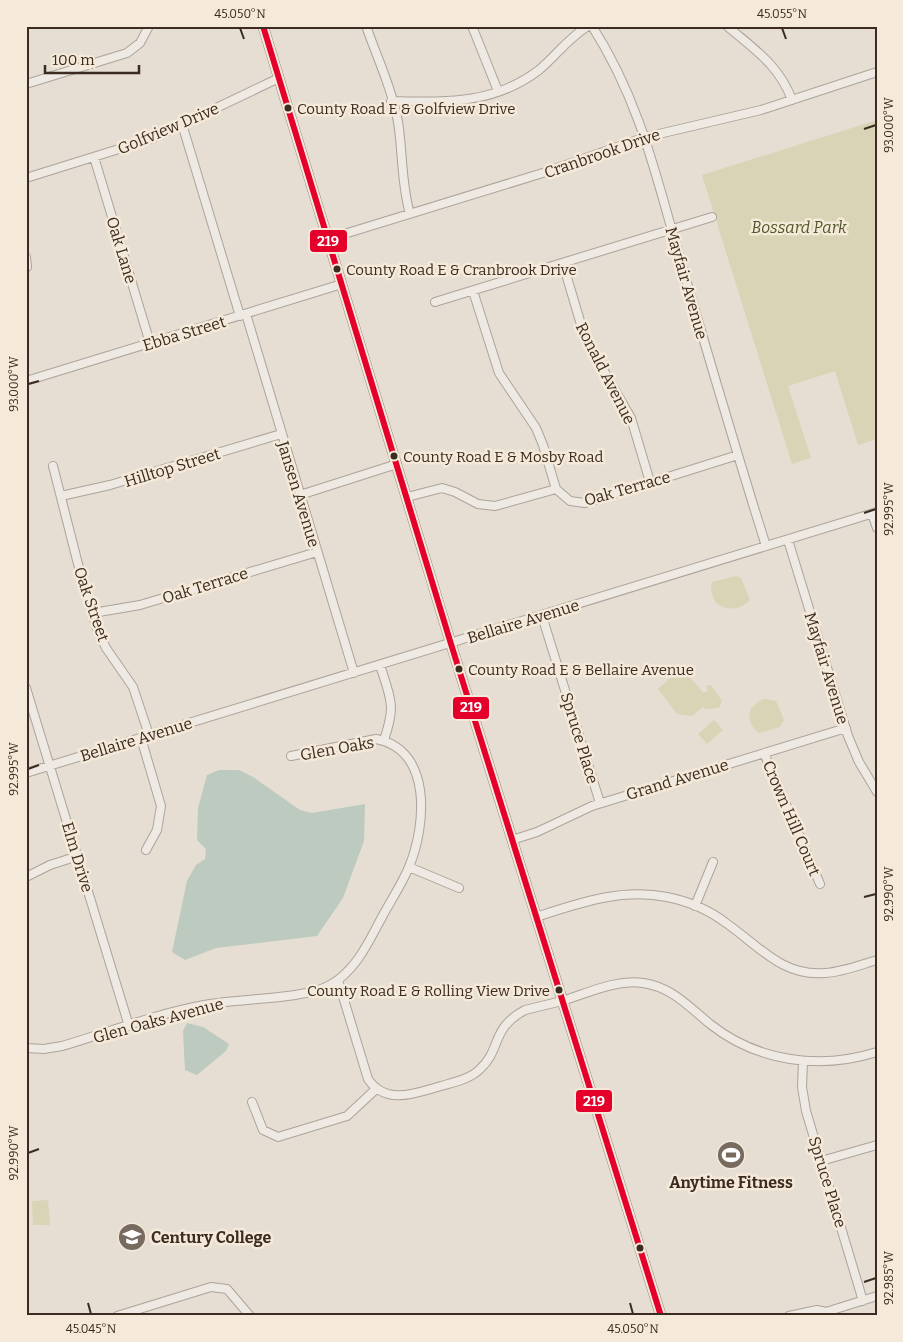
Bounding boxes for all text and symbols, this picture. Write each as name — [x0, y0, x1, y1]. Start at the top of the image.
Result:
text: 45.050°N — [214, 7, 266, 21]
text: 45.055°N — [757, 7, 808, 21]
scale bar — [45, 42, 139, 74]
text: 100 m — [52, 51, 95, 69]
text: 93.000°W — [882, 97, 896, 153]
street label: Golfview Drive — [115, 99, 222, 158]
place label: County Road E & Golfview Drive — [297, 100, 515, 118]
marker: County Road E & Golfview Drive — [283, 103, 293, 113]
street label: Cranbrook Drive — [542, 125, 663, 182]
street label: Oak Lane — [102, 214, 141, 286]
park label: Bossard Park — [751, 218, 847, 237]
street label: Mayfair Avenue — [661, 225, 712, 342]
line badge: 219 — [309, 229, 348, 253]
text: 219 — [317, 233, 339, 250]
place label: County Road E & Cranbrook Drive — [346, 261, 577, 279]
marker: County Road E & Cranbrook Drive — [332, 264, 342, 274]
street label: Ebba Street — [140, 312, 228, 355]
street label: Ronald Avenue — [572, 319, 639, 427]
text: 93.000°W — [7, 356, 21, 412]
street label: Jansen Avenue — [273, 438, 324, 549]
street label: Hilltop Street — [122, 444, 223, 491]
place label: County Road E & Mosby Road — [403, 448, 603, 466]
marker: County Road E & Mosby Road — [389, 451, 399, 461]
street label: Oak Terrace — [582, 467, 672, 510]
text: 92.995°W — [882, 481, 896, 536]
street label: Oak Terrace — [160, 563, 250, 608]
street label: Oak Street — [70, 564, 113, 644]
street label: Bellaire Avenue — [465, 595, 582, 648]
street label: Mayfair Avenue — [800, 610, 853, 726]
place label: County Road E & Bellaire Avenue — [468, 661, 694, 679]
marker: County Road E & Bellaire Avenue — [454, 664, 464, 674]
street label: Spruce Place — [557, 690, 602, 786]
line badge: 219 — [452, 696, 490, 720]
text: 219 — [460, 699, 482, 716]
street label: Bellaire Avenue — [78, 713, 195, 766]
street label: Glen Oaks — [299, 733, 376, 764]
text: 92.995°W — [7, 741, 21, 796]
street label: Grand Avenue — [624, 755, 731, 804]
street label: Crown Hill Court — [759, 758, 824, 879]
street label: Elm Drive — [58, 820, 97, 895]
text: 92.990°W — [882, 866, 896, 922]
place label: County Road E & Rolling View Drive — [307, 982, 550, 1000]
marker: County Road E & Rolling View Drive — [554, 985, 564, 995]
street label: Glen Oaks Avenue — [91, 994, 225, 1047]
line badge: 219 — [575, 1089, 613, 1113]
text: 219 — [583, 1093, 605, 1110]
text: 92.990°W — [7, 1125, 21, 1181]
street label: Spruce Place — [805, 1134, 850, 1230]
sports icon: Anytime Fitness — [716, 1140, 746, 1170]
place label: Anytime Fitness — [669, 1173, 793, 1192]
school or university icon: Century College — [117, 1222, 147, 1252]
place label: Century College — [151, 1228, 271, 1247]
unlabelled marker — [635, 1243, 645, 1253]
text: 92.985°W — [882, 1250, 896, 1305]
text: 45.045°N — [66, 1322, 117, 1336]
text: 45.050°N — [607, 1322, 659, 1336]

